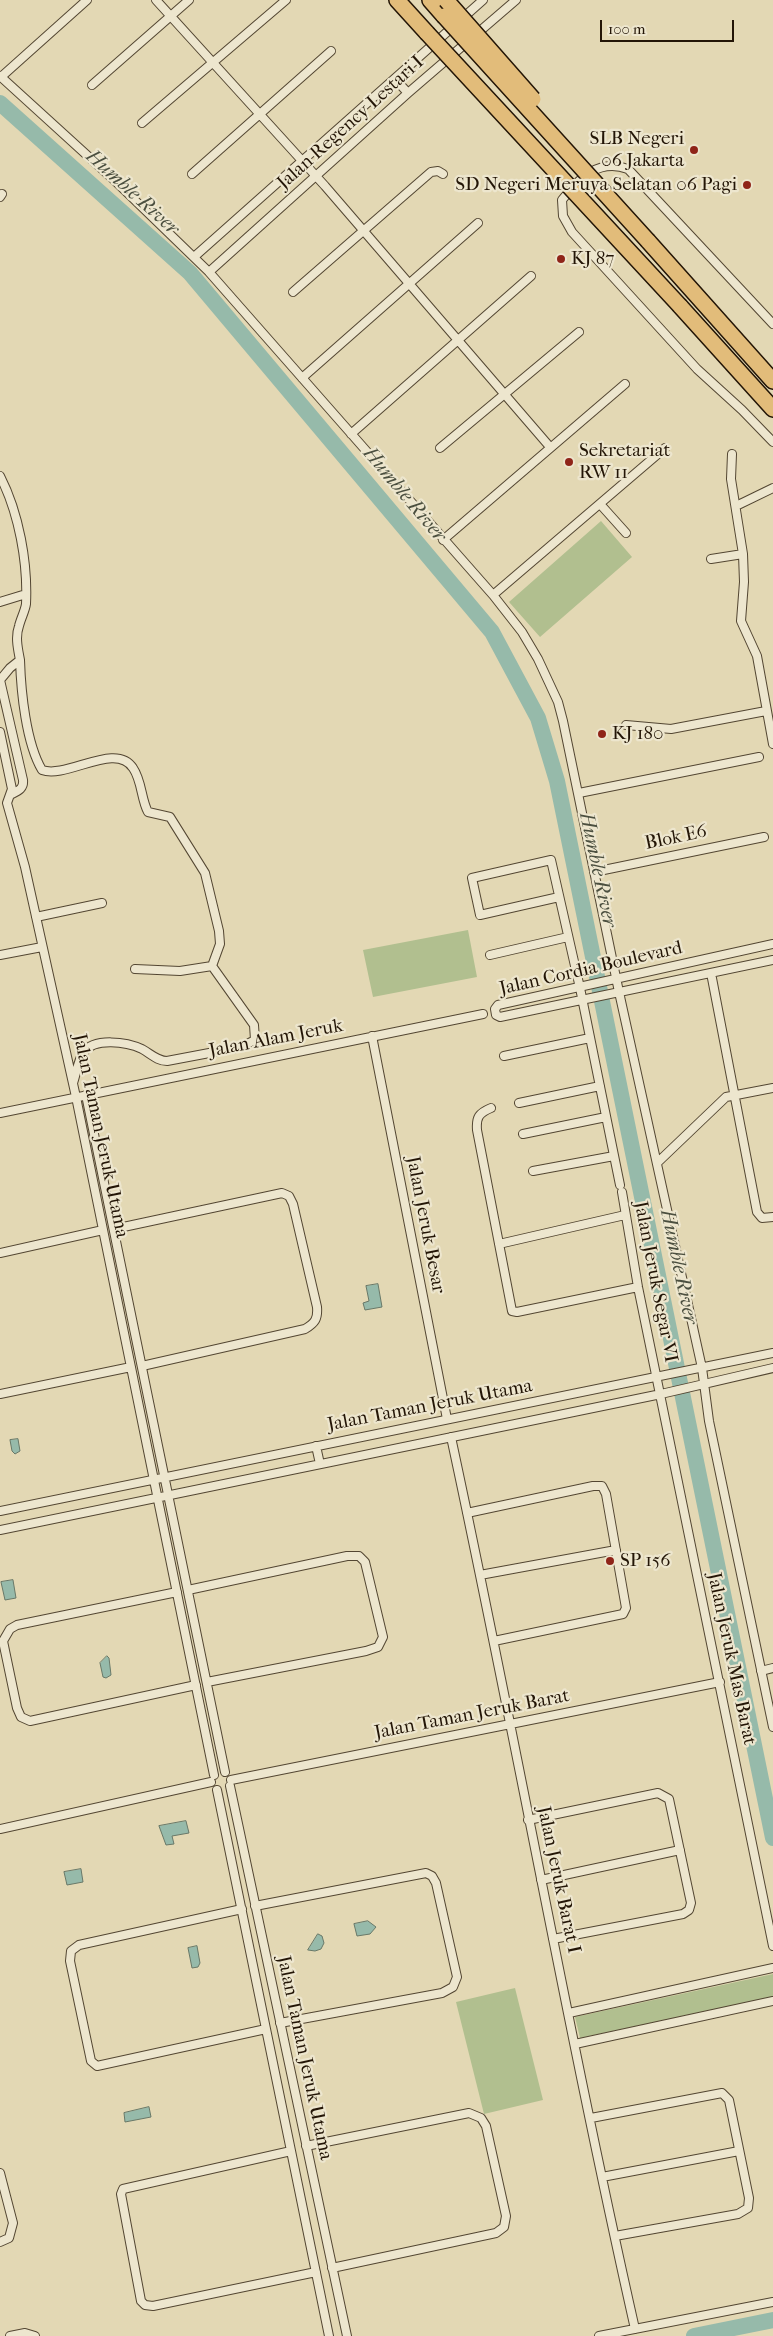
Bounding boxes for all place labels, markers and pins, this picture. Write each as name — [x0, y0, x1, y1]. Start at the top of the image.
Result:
place label: SLB Negeri 06 Jakarta — [590, 128, 684, 172]
marker: SLB Negeri 06 Jakarta — [688, 144, 700, 156]
place label: SD Negeri Meruya Selatan 06 Pagi — [455, 174, 737, 196]
marker: SD Negeri Meruya Selatan 06 Pagi — [741, 179, 753, 191]
place label: KJ 87 — [571, 248, 614, 270]
marker: KJ 87 — [555, 253, 567, 265]
place label: Sekretariat RW 11 — [579, 440, 670, 484]
marker: Sekretariat RW 11 — [563, 456, 575, 468]
place label: KJ 180 — [612, 723, 663, 745]
marker: KJ 180 — [596, 728, 608, 740]
place label: SP 156 — [620, 1550, 671, 1572]
marker: SP 156 — [604, 1555, 616, 1567]

